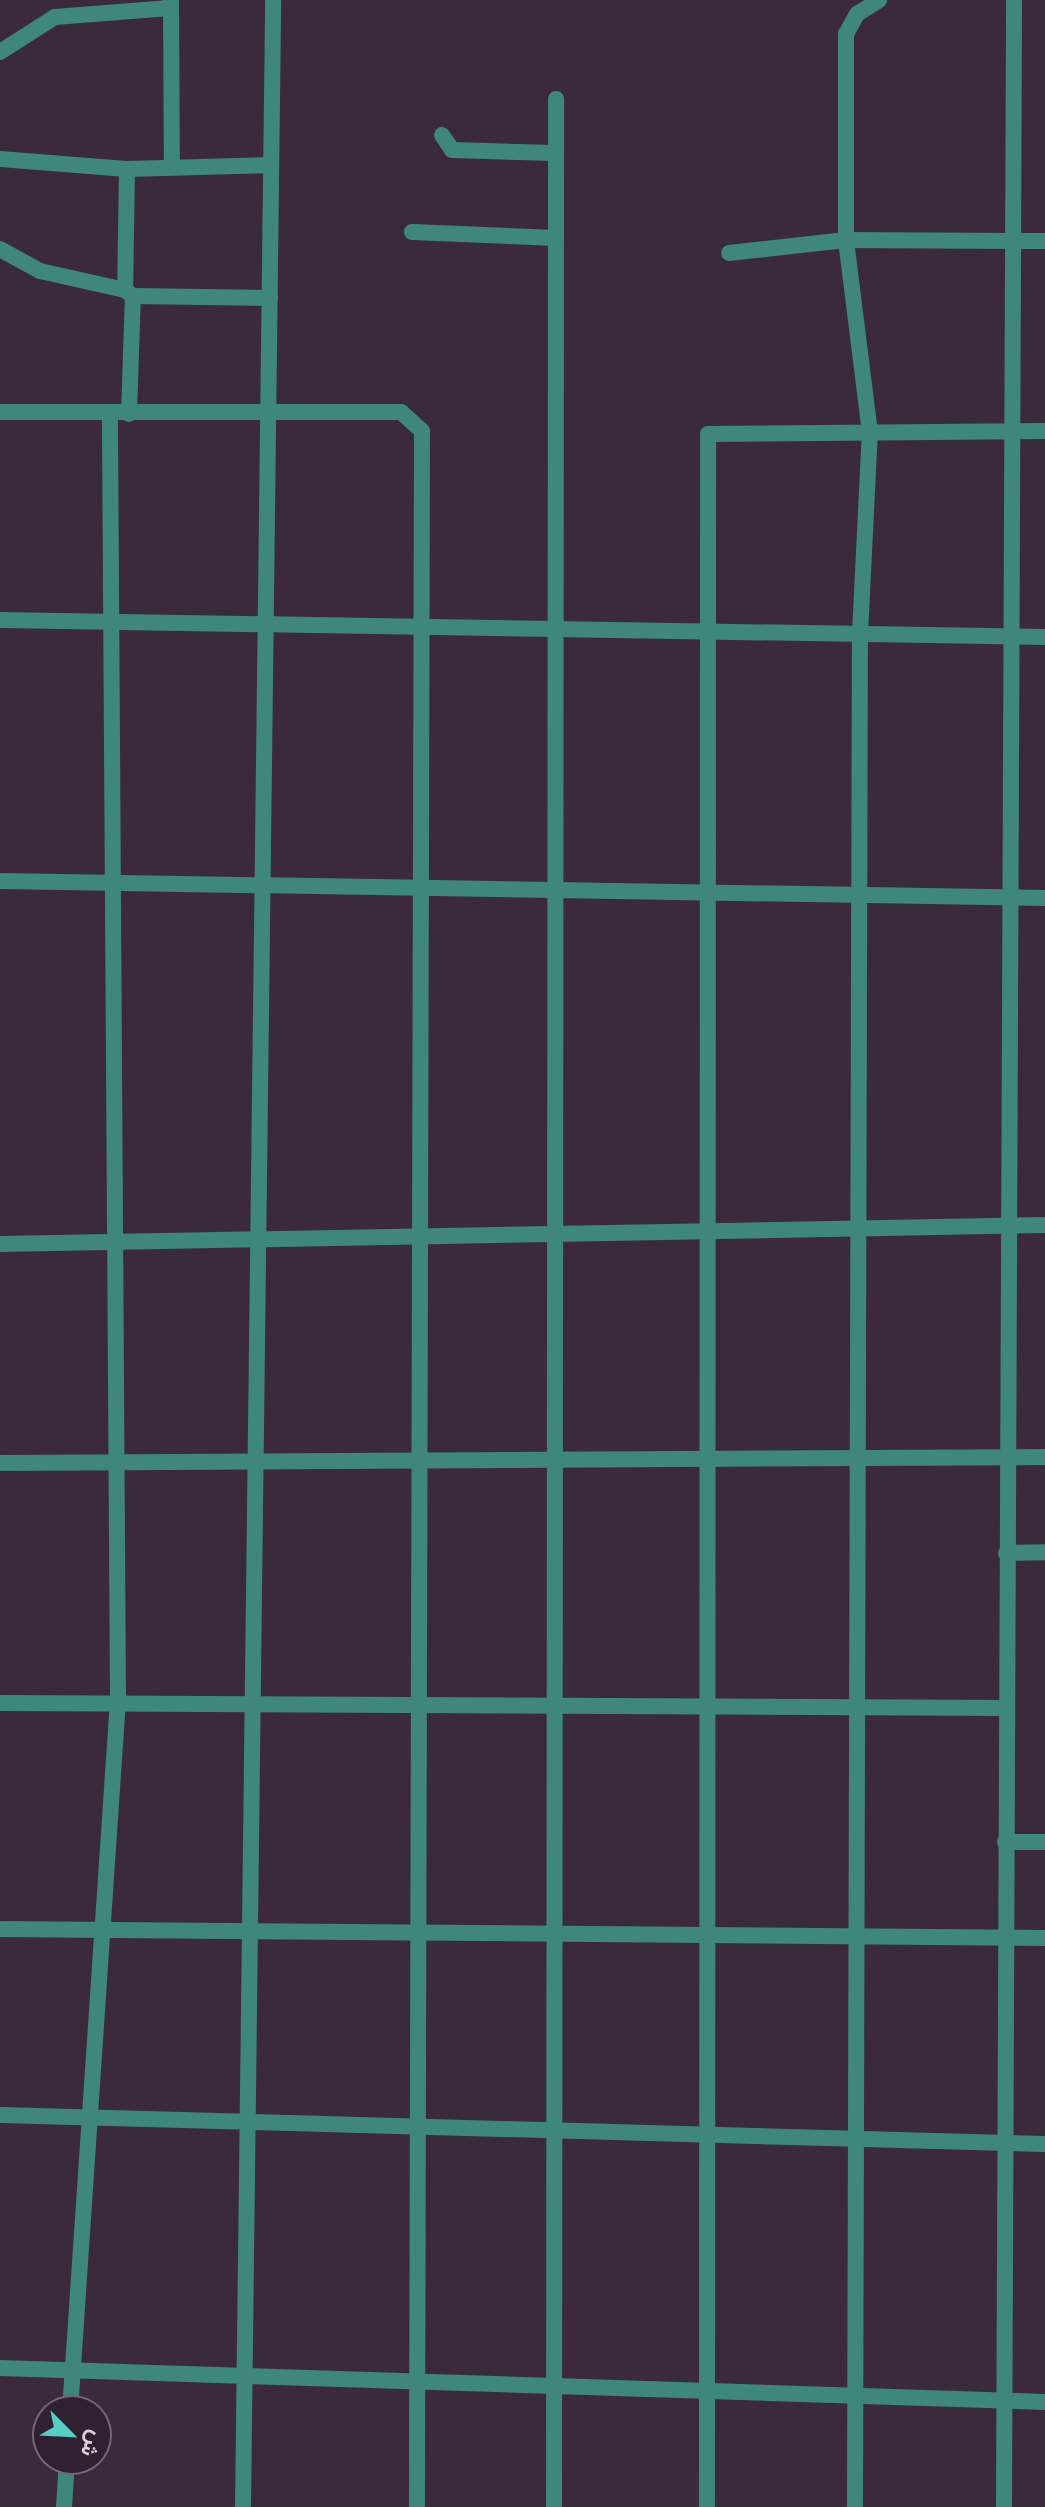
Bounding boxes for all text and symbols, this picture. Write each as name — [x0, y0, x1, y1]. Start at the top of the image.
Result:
north arrow — [32, 2395, 112, 2475]
text: ش — [76, 2427, 109, 2461]

